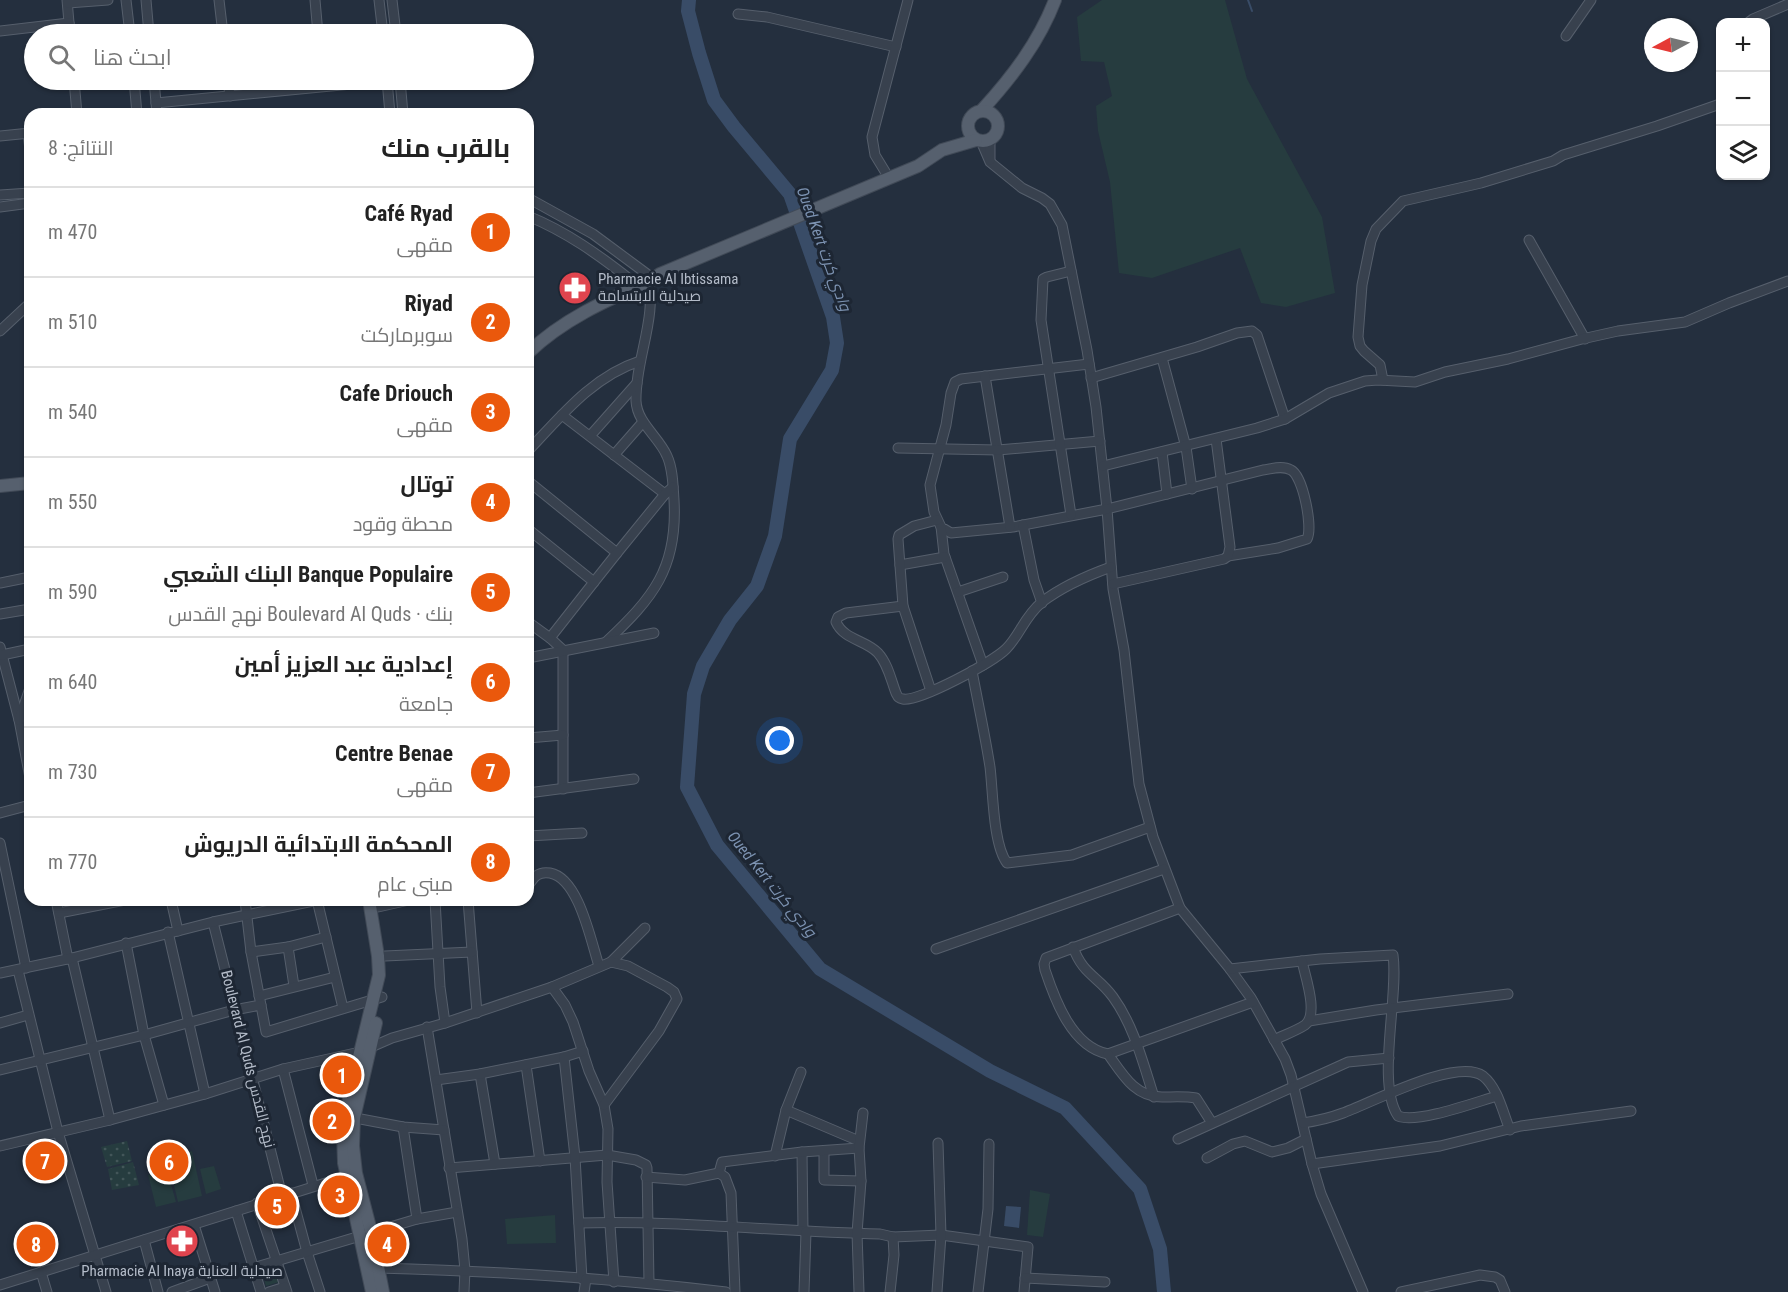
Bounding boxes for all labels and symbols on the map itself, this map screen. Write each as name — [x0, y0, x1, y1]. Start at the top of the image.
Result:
north arrow — [1644, 18, 1698, 72]
water label: Oued Kert وادي كرت — [790, 184, 856, 316]
pharmacy icon: Pharmacie Al Ibtissama صيدلية الابتسامة — [557, 270, 593, 306]
place label: Pharmacie Al Ibtissama صيدلية الابتسامة — [598, 270, 739, 305]
your location — [765, 726, 794, 755]
water label: Oued Kert وادي كرت — [721, 827, 821, 944]
street label: Boulevard Al Quds نهج القدس — [215, 968, 279, 1150]
pin: 1 — [322, 1052, 362, 1098]
pin: 2 — [312, 1098, 352, 1144]
pin: 7 — [26, 1138, 64, 1184]
pin: 6 — [150, 1140, 188, 1184]
pin: 3 — [320, 1172, 360, 1218]
pin: 5 — [258, 1184, 296, 1228]
pin: 8 — [16, 1222, 56, 1266]
pin: 4 — [368, 1222, 406, 1266]
pharmacy icon: Pharmacie Al Inaya صيدلية العناية — [164, 1223, 200, 1259]
place label: Pharmacie Al Inaya صيدلية العناية — [81, 1262, 283, 1280]

